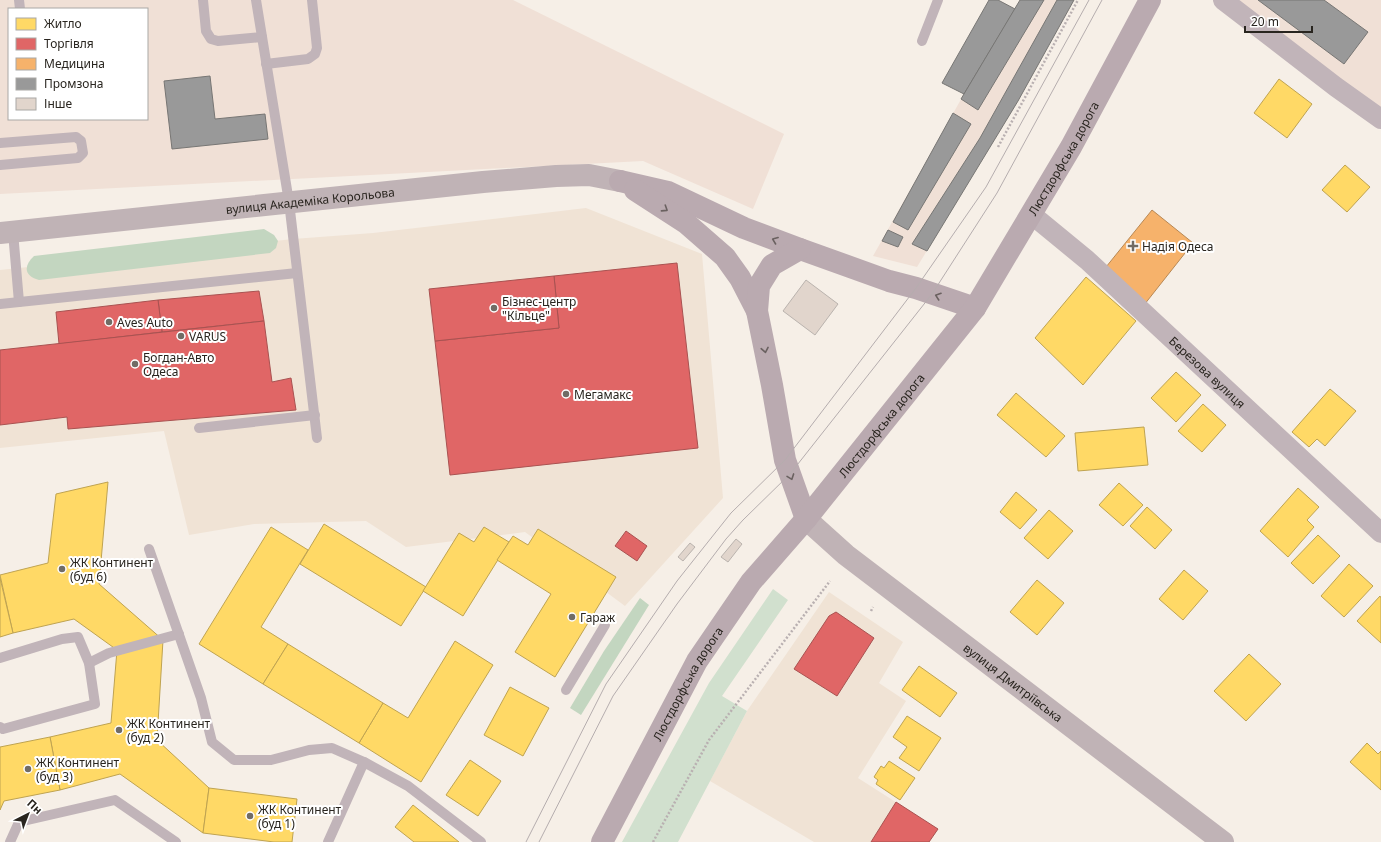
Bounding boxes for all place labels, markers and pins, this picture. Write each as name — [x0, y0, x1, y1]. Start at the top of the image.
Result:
place label: Надія Одеса — [1142, 238, 1214, 255]
marker: Надія Одеса — [1127, 240, 1139, 252]
place label: Бізнес-центр "Кільце" — [502, 293, 576, 324]
marker: Бізнес-центр "Кільце" — [489, 303, 499, 313]
place label: Aves Auto — [117, 314, 173, 331]
marker: Aves Auto — [104, 317, 114, 327]
place label: VARUS — [189, 328, 227, 345]
marker: VARUS — [176, 331, 186, 341]
place label: Богдан-Авто Одеса — [143, 349, 214, 380]
marker: Богдан-Авто Одеса — [130, 359, 140, 369]
place label: Мегамакс — [574, 386, 631, 403]
marker: Мегамакс — [561, 389, 571, 399]
place label: ЖК Континент (буд 6) — [70, 554, 154, 585]
marker: ЖК Континент (буд 6) — [57, 564, 67, 574]
place label: Гараж — [580, 609, 616, 626]
marker: Гараж — [567, 612, 577, 622]
place label: ЖК Континент (буд 2) — [127, 715, 211, 746]
marker: ЖК Континент (буд 2) — [114, 725, 124, 735]
place label: ЖК Континент (буд 3) — [36, 754, 120, 785]
marker: ЖК Континент (буд 3) — [23, 764, 33, 774]
place label: ЖК Континент (буд 1) — [258, 801, 342, 832]
marker: ЖК Континент (буд 1) — [245, 811, 255, 821]

